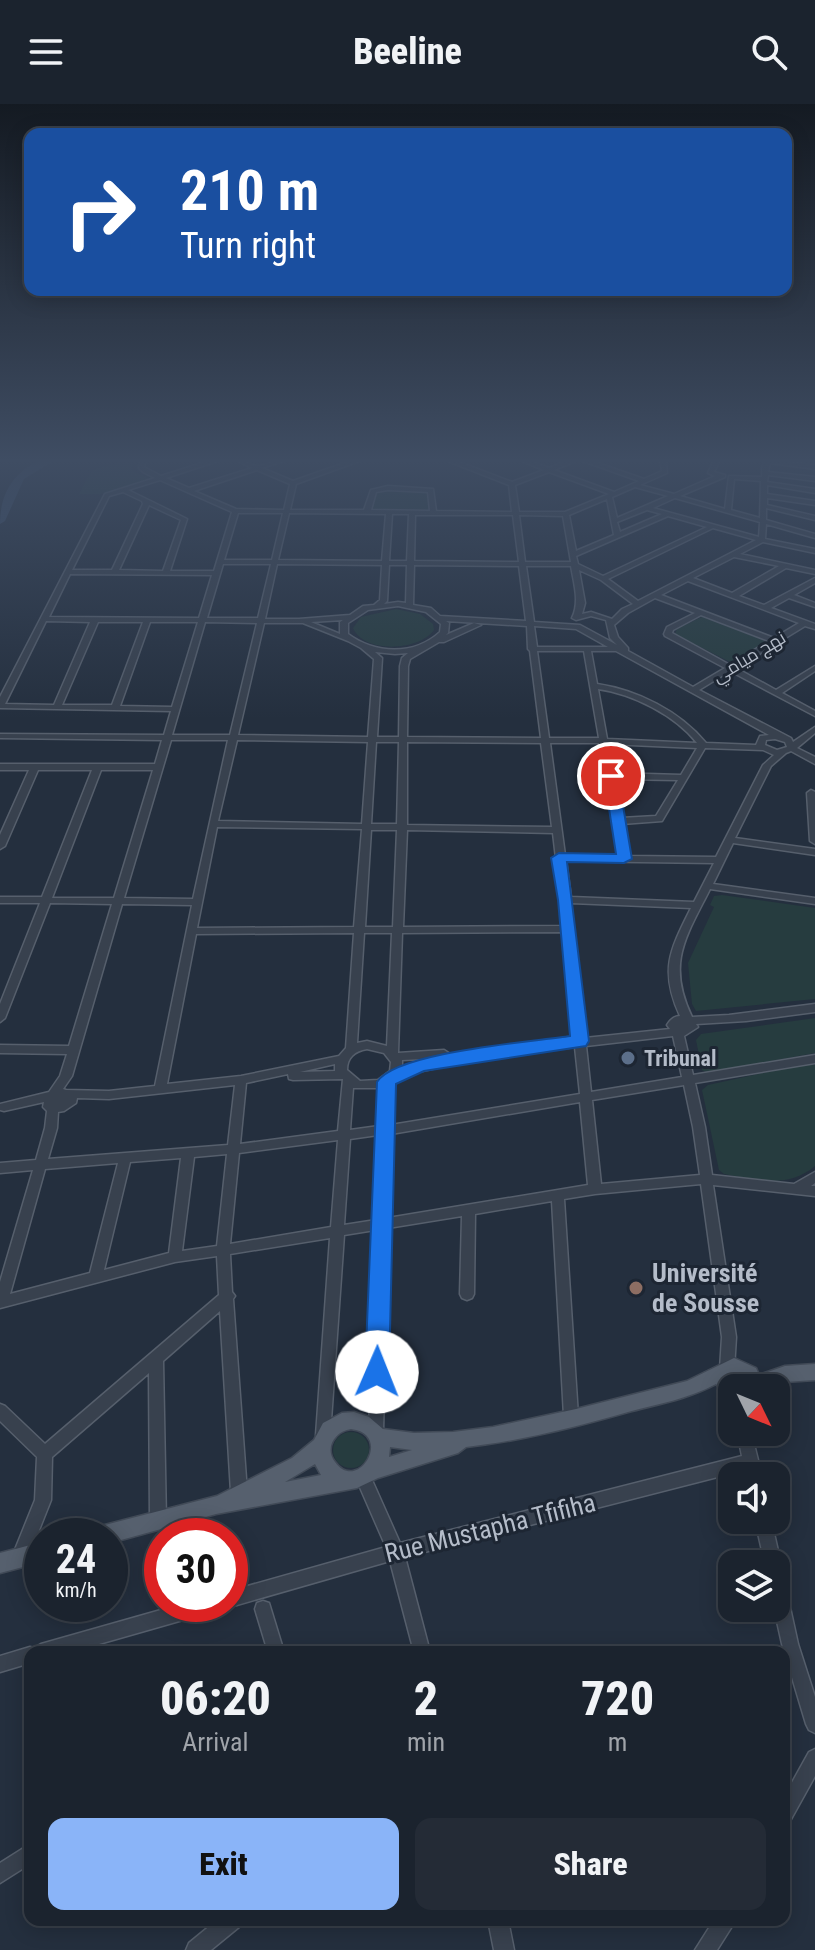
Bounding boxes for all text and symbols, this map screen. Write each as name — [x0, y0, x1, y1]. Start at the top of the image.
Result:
icon: menu — [24, 30, 68, 74]
icon: search — [747, 30, 791, 74]
text: Beeline — [353, 31, 462, 73]
text: 210 m — [180, 158, 319, 224]
icon: right — [48, 160, 152, 264]
text: Turn right — [180, 225, 316, 267]
street label: نهج ميامي — [708, 627, 791, 690]
pin — [577, 742, 645, 810]
icon: arrive — [589, 754, 633, 798]
place label: Tribunal — [644, 1046, 717, 1071]
marker: Tribunal — [619, 1049, 637, 1067]
place label: Université de Sousse — [652, 1258, 759, 1318]
marker: Université de Sousse — [627, 1279, 645, 1297]
position arrow — [335, 1330, 419, 1414]
north arrow — [718, 1374, 790, 1446]
map controls — [718, 1374, 790, 1622]
button: sound — [718, 1462, 790, 1534]
street label: Rue Mustapha Tfifiha — [382, 1487, 598, 1569]
speed limit sign: 30 — [144, 1518, 248, 1622]
text: 24 — [56, 1536, 96, 1583]
button: layers — [718, 1550, 790, 1622]
text: km/h — [55, 1578, 97, 1602]
text: 06:20 — [160, 1670, 271, 1727]
text: 2 — [414, 1670, 438, 1727]
text: 720 — [581, 1670, 654, 1727]
text: Arrival — [182, 1727, 249, 1757]
text: min — [407, 1727, 445, 1757]
text: m — [608, 1727, 627, 1757]
button: Exit — [48, 1818, 399, 1910]
button: Share — [415, 1818, 766, 1910]

